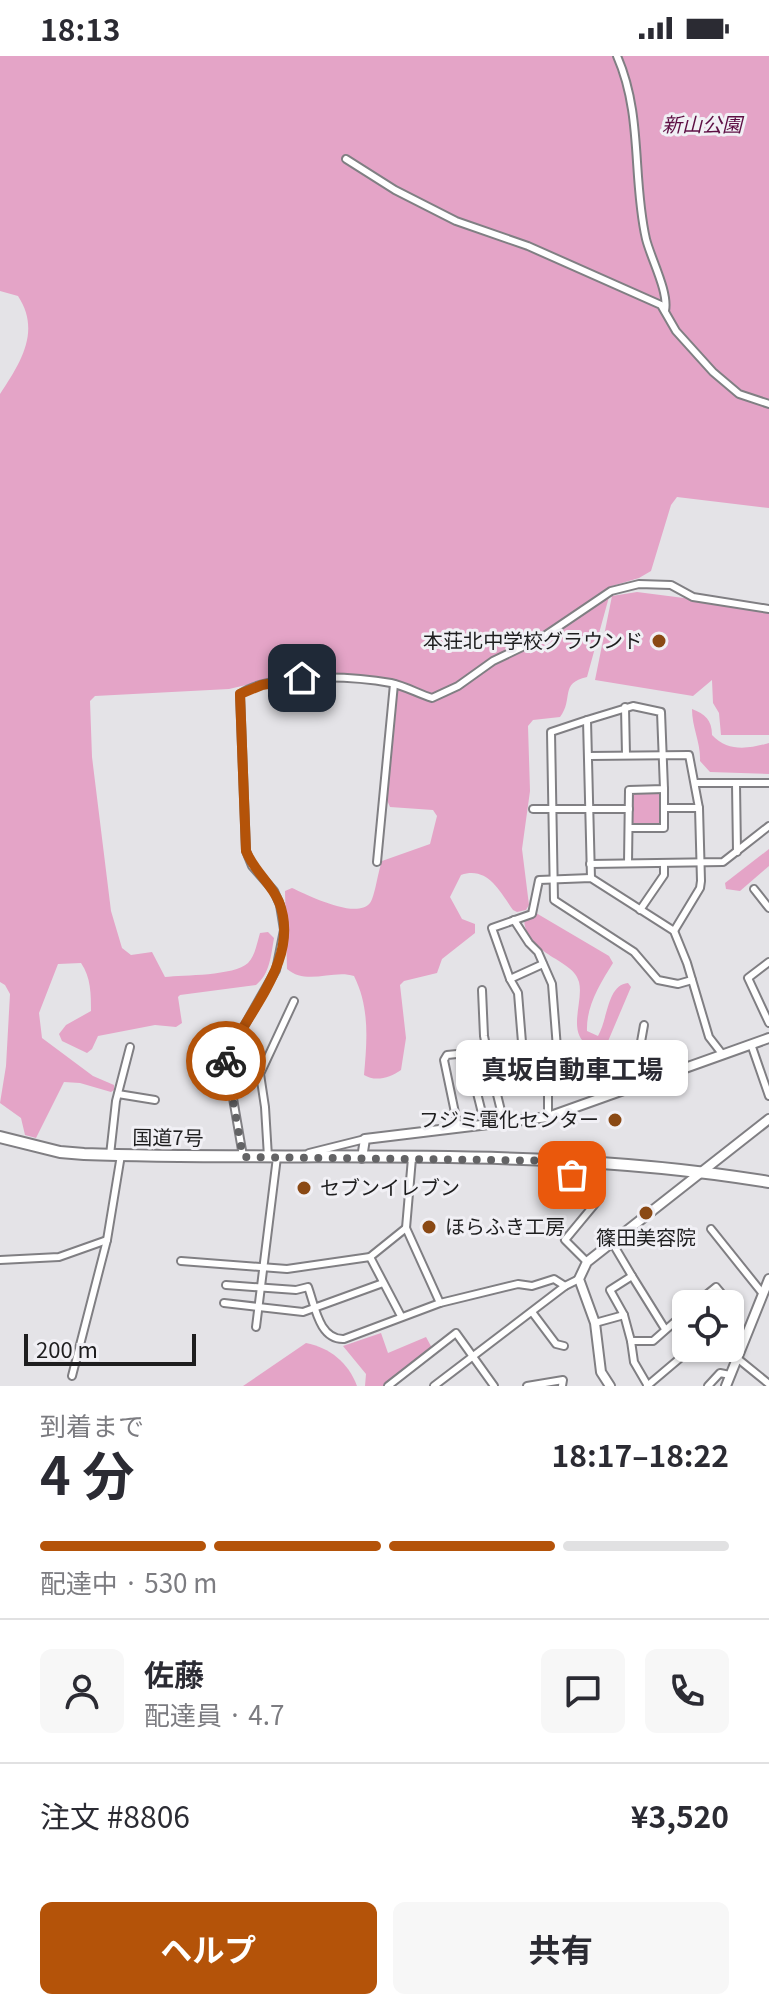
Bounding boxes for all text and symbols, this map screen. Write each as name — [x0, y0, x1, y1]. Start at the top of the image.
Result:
text: 18:13 — [40, 6, 121, 50]
park label: 新山公園 — [662, 109, 745, 138]
place label: 本荘北中学校グラウンド — [423, 625, 643, 654]
marker: 本荘北中学校グラウンド — [650, 632, 668, 650]
pin — [268, 644, 336, 712]
icon: home — [280, 656, 324, 700]
courier — [186, 1021, 266, 1101]
icon: bike — [204, 1039, 248, 1083]
callout: 真坂自動車工場 — [456, 1039, 688, 1095]
text: 真坂自動車工場 — [481, 1049, 663, 1086]
place label: フジミ電化センター — [419, 1104, 599, 1133]
marker: フジミ電化センター — [606, 1111, 624, 1129]
street label: 国道7号 — [132, 1121, 204, 1152]
pin — [538, 1141, 606, 1209]
icon: bag — [550, 1153, 594, 1197]
place label: セブンイレブン — [320, 1172, 460, 1201]
marker: セブンイレブン — [295, 1179, 313, 1197]
marker: 篠田美容院 — [637, 1204, 655, 1222]
place label: ほらふき工房 — [445, 1211, 565, 1240]
marker: ほらふき工房 — [420, 1218, 438, 1236]
place label: 篠田美容院 — [596, 1222, 696, 1251]
map controls — [672, 1290, 744, 1362]
button: locate — [672, 1290, 744, 1362]
scale bar — [24, 1330, 196, 1366]
text: 200 m — [36, 1332, 98, 1364]
text: 到着まで — [40, 1406, 144, 1443]
text: 18:17–18:22 — [552, 1432, 729, 1476]
text: 4 分 — [40, 1435, 134, 1510]
text: 配達中 · 530 m — [40, 1563, 217, 1600]
button: person — [40, 1649, 124, 1733]
button: chat — [541, 1649, 625, 1733]
button: phone — [645, 1649, 729, 1733]
text: 佐藤 — [144, 1651, 204, 1695]
text: 配達員 · 4.7 — [144, 1695, 284, 1732]
text: 注文 #8806 — [40, 1793, 190, 1837]
text: ¥3,520 — [631, 1793, 729, 1837]
button: ヘルプ — [40, 1902, 377, 1994]
button: 共有 — [393, 1902, 729, 1994]

